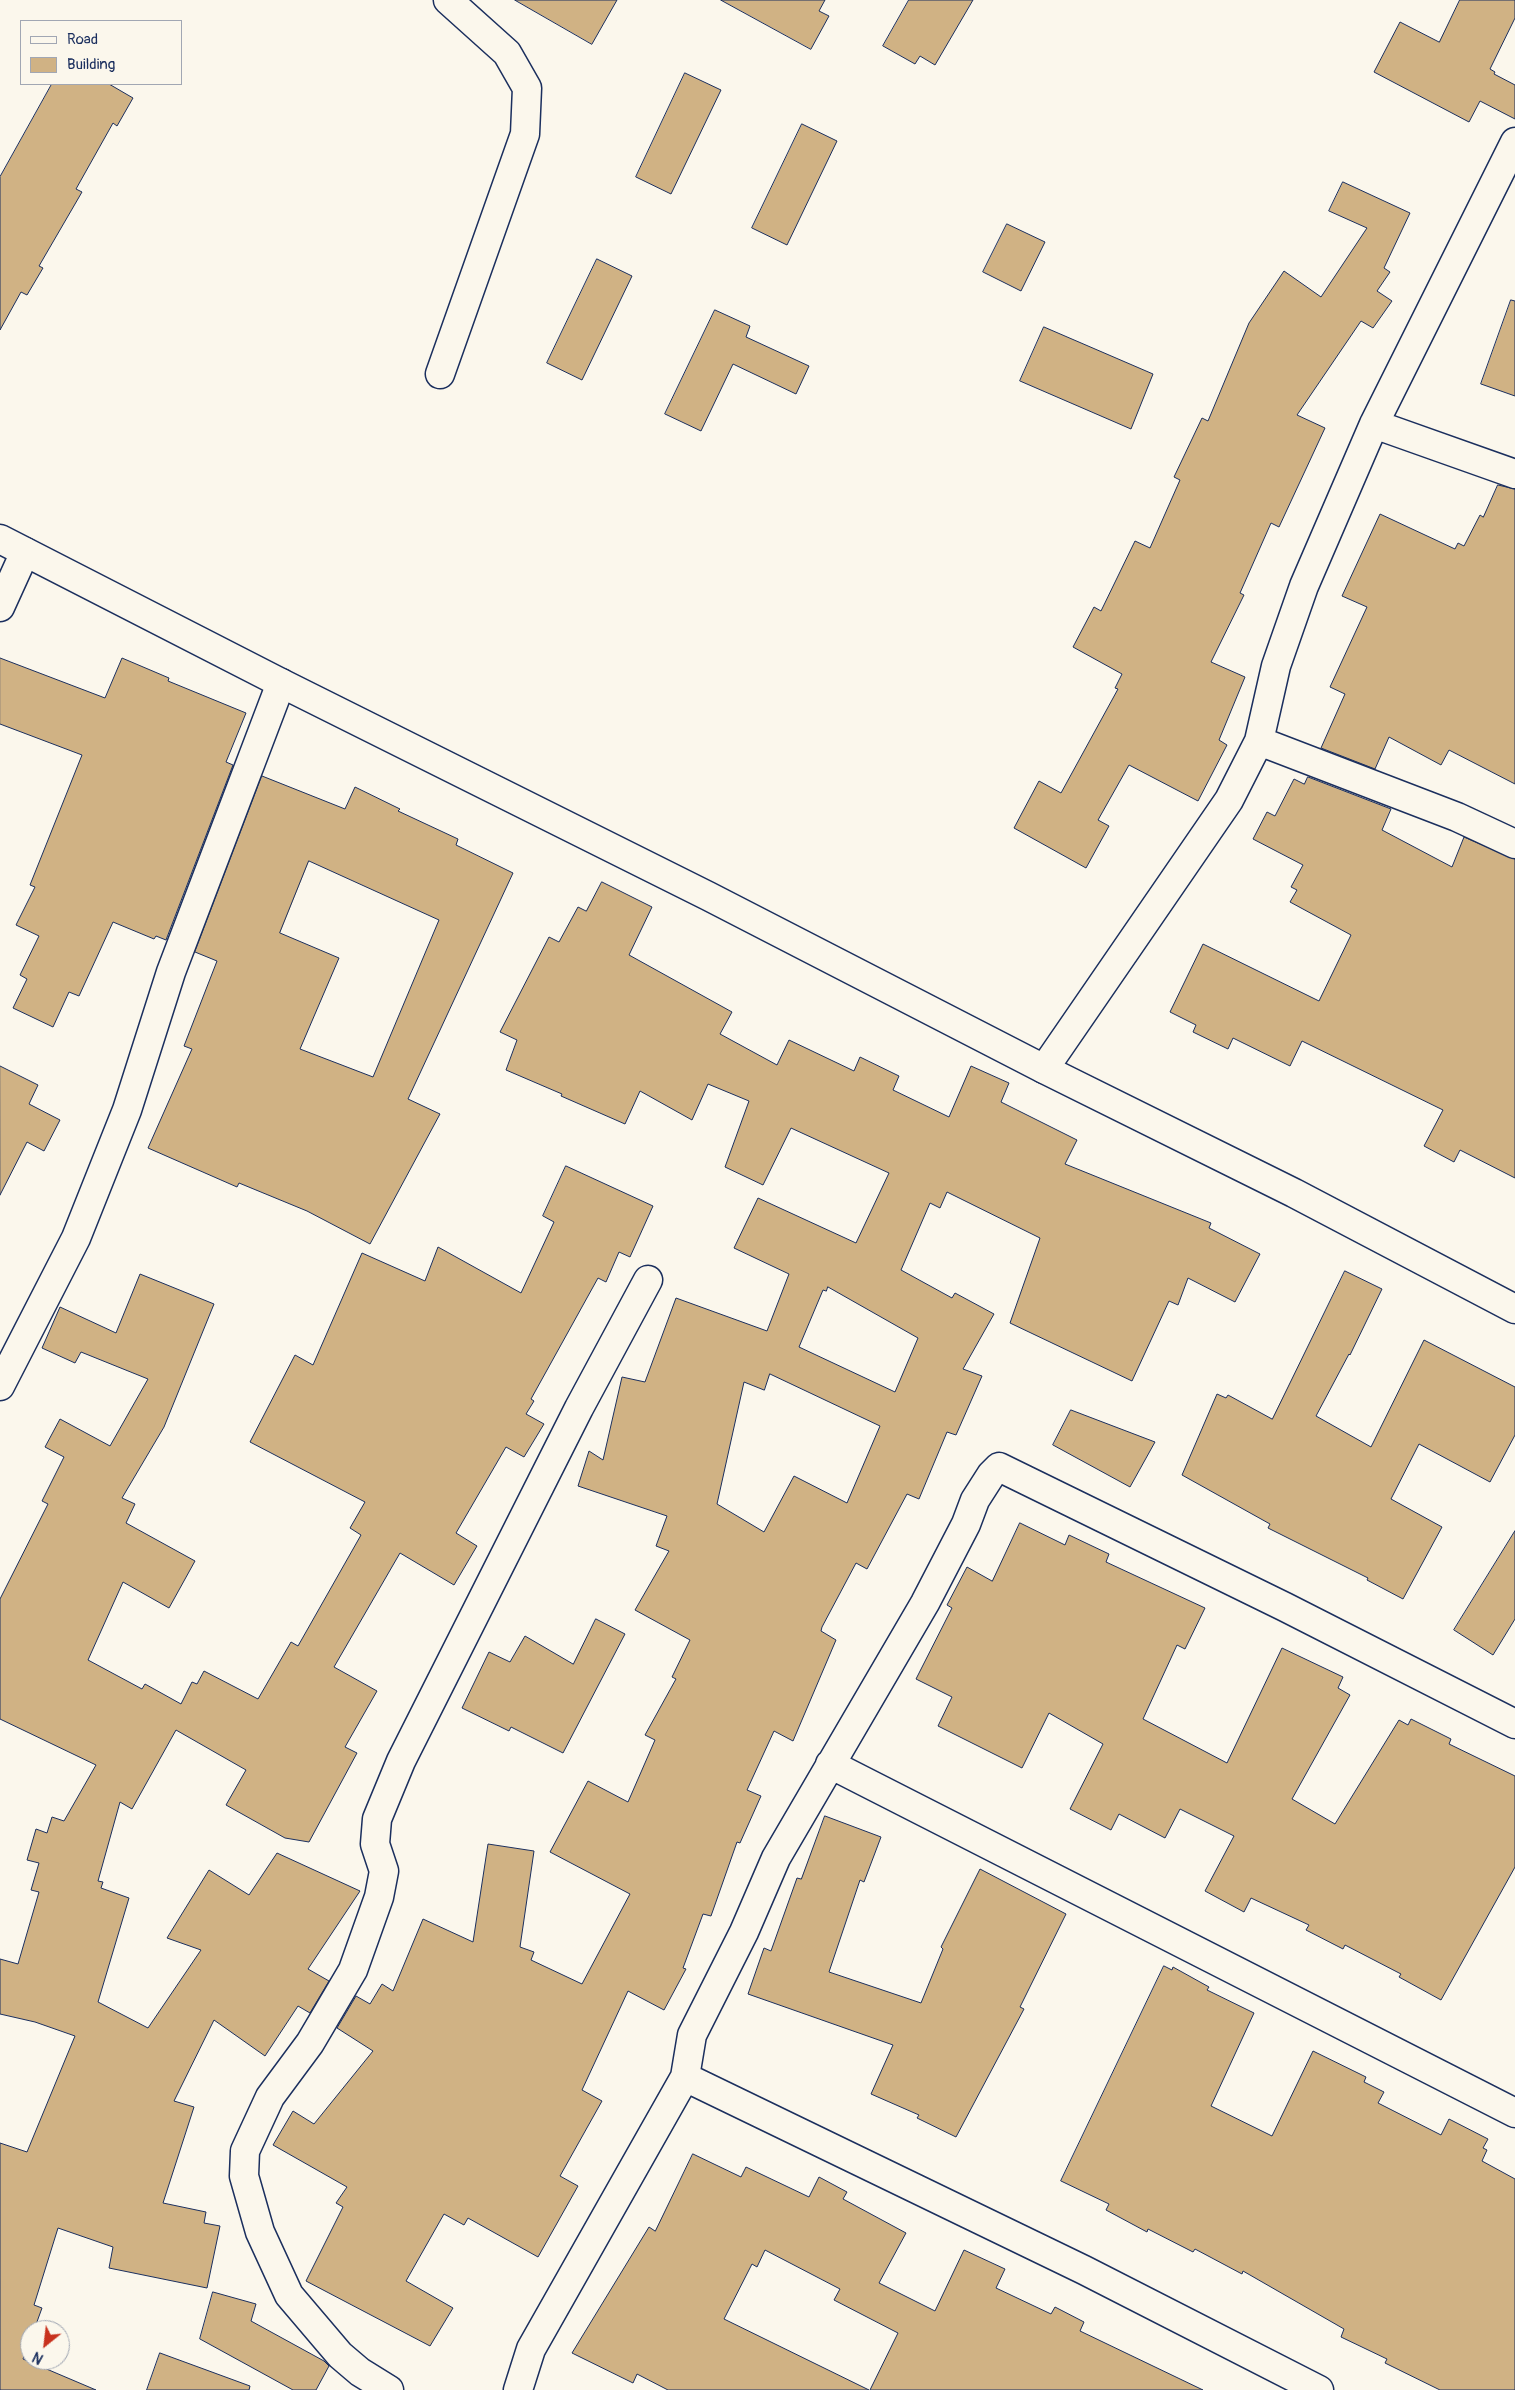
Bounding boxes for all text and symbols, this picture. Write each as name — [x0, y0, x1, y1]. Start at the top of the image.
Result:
legend — [20, 20, 182, 85]
text: Road — [67, 30, 98, 49]
text: Building — [67, 55, 115, 74]
north arrow — [20, 2320, 70, 2370]
text: N — [30, 2348, 46, 2367]

